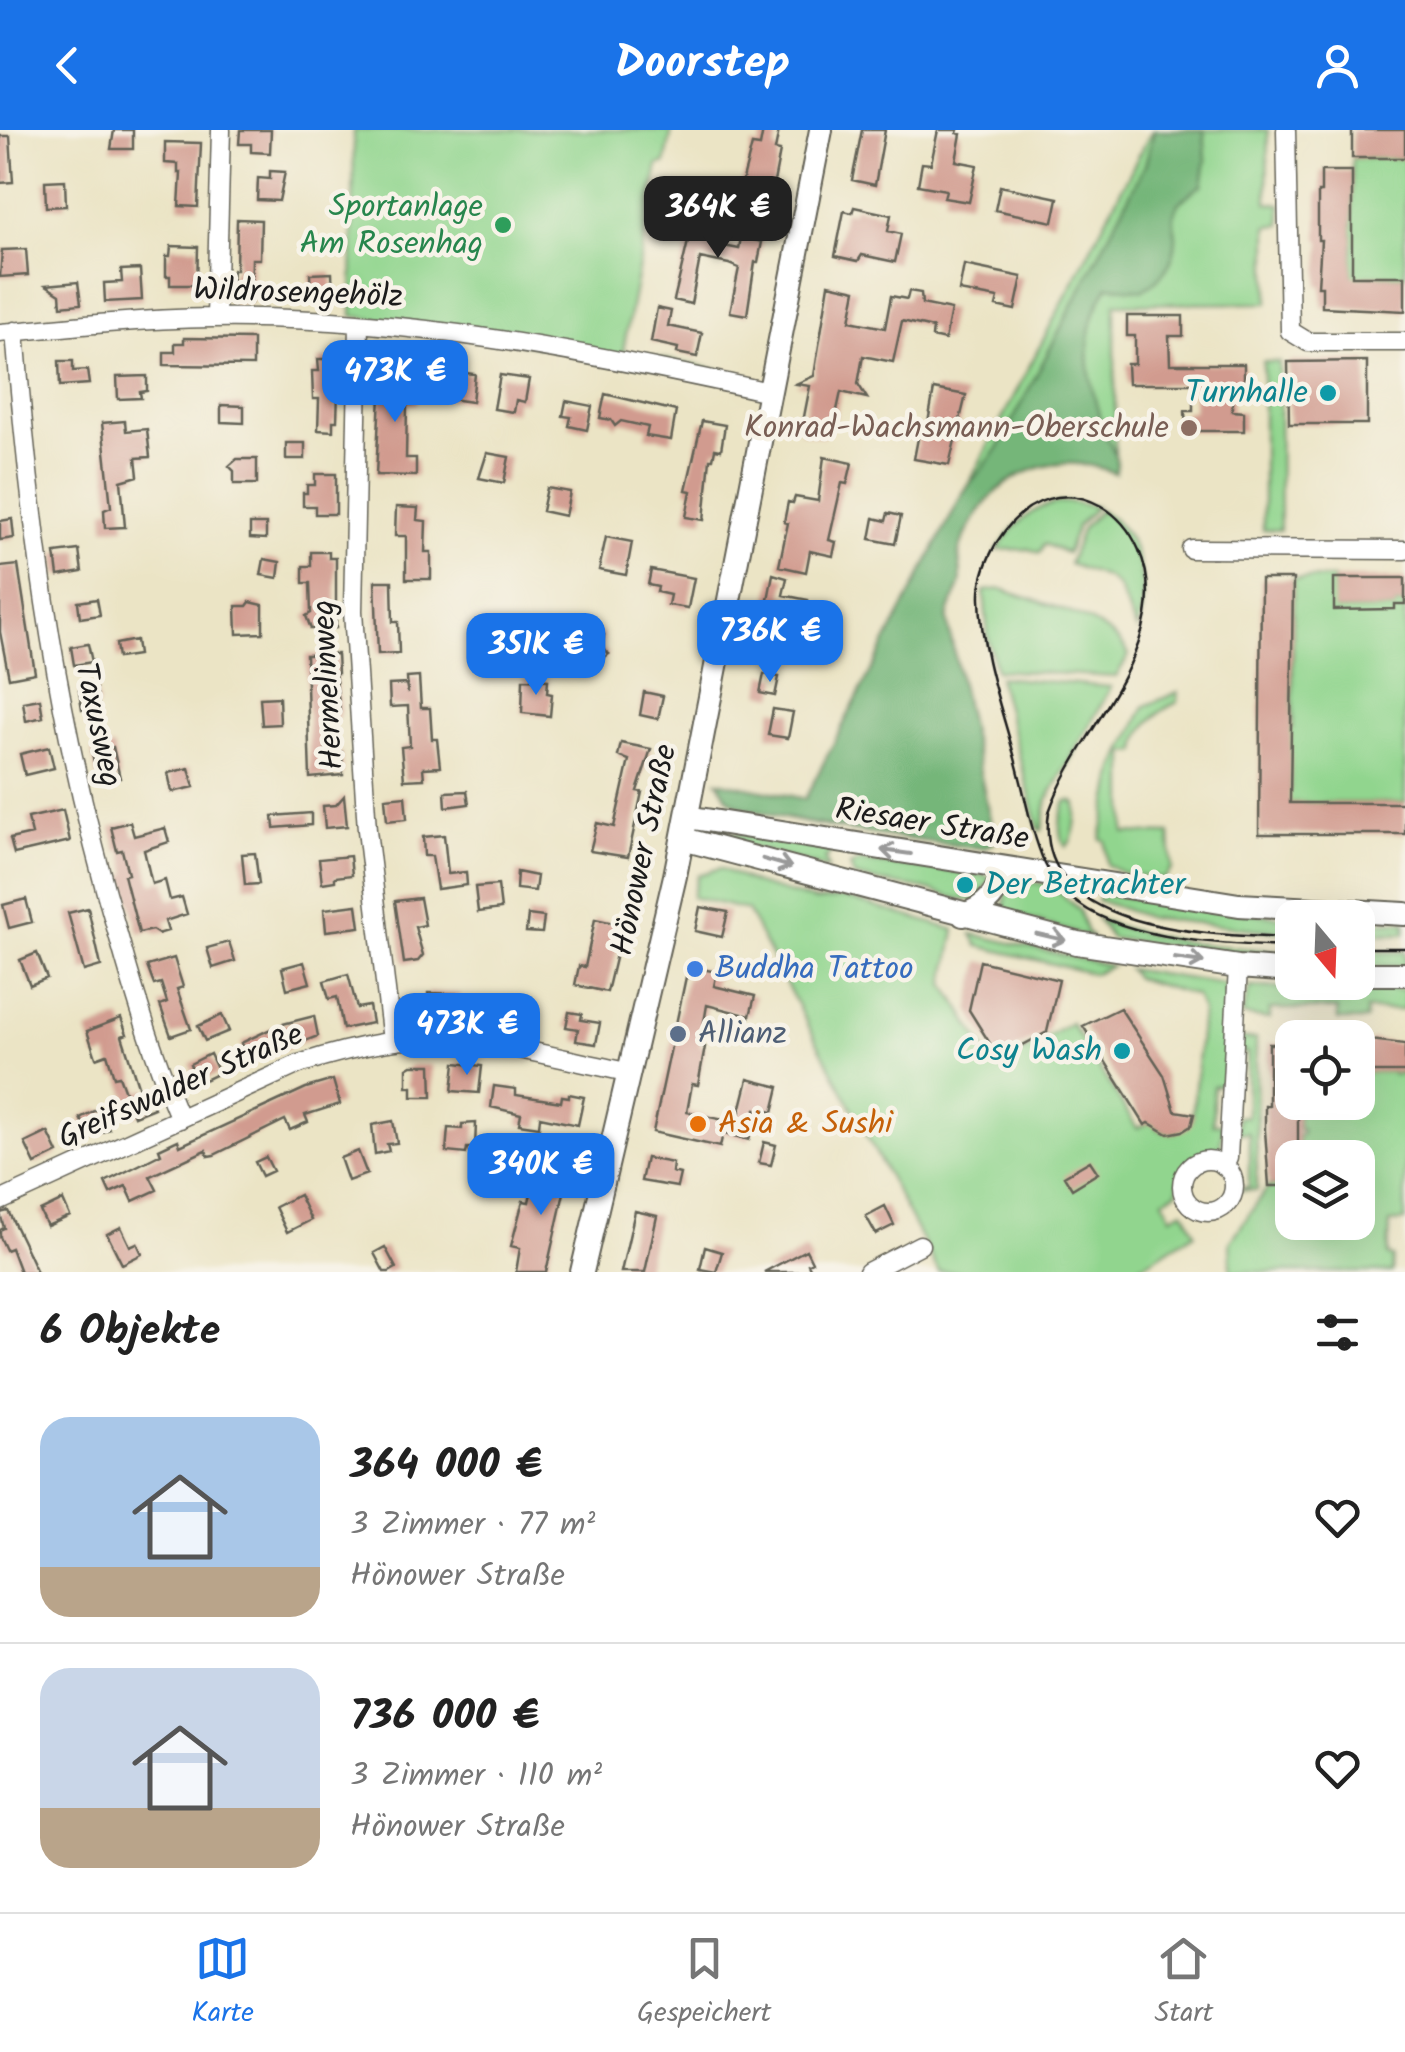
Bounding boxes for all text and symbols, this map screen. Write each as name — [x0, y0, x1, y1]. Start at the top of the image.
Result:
text: Doorstep — [615, 29, 790, 101]
icon: back — [40, 38, 95, 93]
icon: person — [1310, 38, 1365, 93]
pin: 364K € — [637, 176, 799, 261]
place label: Sportanlage Am Rosenhag — [300, 182, 483, 270]
text: 364K € — [666, 183, 770, 234]
marker: Sportanlage Am Rosenhag — [492, 214, 514, 236]
street label: Wildrosengehölz — [192, 265, 404, 323]
pin: 473K € — [314, 340, 476, 425]
text: 473K € — [344, 347, 446, 398]
place label: Turnhalle — [1186, 368, 1308, 419]
marker: Turnhalle — [1317, 382, 1339, 404]
place label: Konrad-Wachsmann-Oberschule — [744, 403, 1169, 454]
marker: Konrad-Wachsmann-Oberschule — [1178, 417, 1200, 439]
street label: Hermelinweg — [299, 599, 359, 771]
pin: 736K € — [689, 600, 851, 685]
text: 736K € — [719, 607, 821, 658]
pin: 351K € — [455, 613, 617, 698]
text: 351K € — [488, 620, 584, 671]
street label: Taxusweg — [59, 658, 135, 792]
street label: Hönower Straße — [598, 740, 692, 960]
street label: Riesaer Straße — [832, 785, 1032, 865]
one-way arrow — [881, 842, 913, 860]
one-way arrow — [761, 854, 792, 873]
place label: Der Betrachter — [985, 860, 1187, 911]
marker: Der Betrachter — [954, 874, 976, 896]
north arrow — [1275, 900, 1375, 1000]
map controls — [1275, 900, 1375, 1240]
one-way arrow — [1034, 929, 1066, 947]
place label: Buddha Tattoo — [715, 944, 914, 995]
one-way arrow — [1172, 951, 1205, 970]
marker: Buddha Tattoo — [684, 958, 706, 980]
pin: 473K € — [386, 993, 548, 1078]
text: 473K € — [416, 1000, 518, 1051]
place label: Allianz — [698, 1009, 787, 1060]
street label: Greifswalder Straße — [50, 1010, 312, 1164]
button: locate — [1275, 1020, 1375, 1120]
marker: Allianz — [667, 1023, 689, 1045]
place label: Cosy Wash — [956, 1026, 1102, 1077]
marker: Cosy Wash — [1111, 1040, 1133, 1062]
place label: Asia & Sushi — [718, 1099, 894, 1150]
marker: Asia & Sushi — [687, 1113, 709, 1135]
pin: 340K € — [460, 1133, 622, 1218]
text: 340K € — [489, 1140, 593, 1191]
button: layers — [1275, 1140, 1375, 1240]
text: 6 Objekte — [40, 1299, 220, 1366]
icon: filters — [1310, 1305, 1365, 1360]
text: 364 000 € — [350, 1433, 542, 1500]
icon: home — [120, 1457, 240, 1577]
icon: heart — [1310, 1490, 1365, 1545]
text: 3 Zimmer · 77 m² — [350, 1500, 595, 1551]
text: Hönower Straße — [350, 1551, 565, 1602]
text: 736 000 € — [350, 1684, 539, 1751]
icon: home — [120, 1708, 240, 1828]
icon: heart — [1310, 1741, 1365, 1796]
text: 3 Zimmer · 110 m² — [350, 1751, 602, 1802]
text: Hönower Straße — [350, 1802, 565, 1853]
tab: Karte — [192, 1931, 254, 2036]
tab: Gespeichert — [637, 1931, 771, 2036]
tab: Start — [1155, 1931, 1213, 2036]

